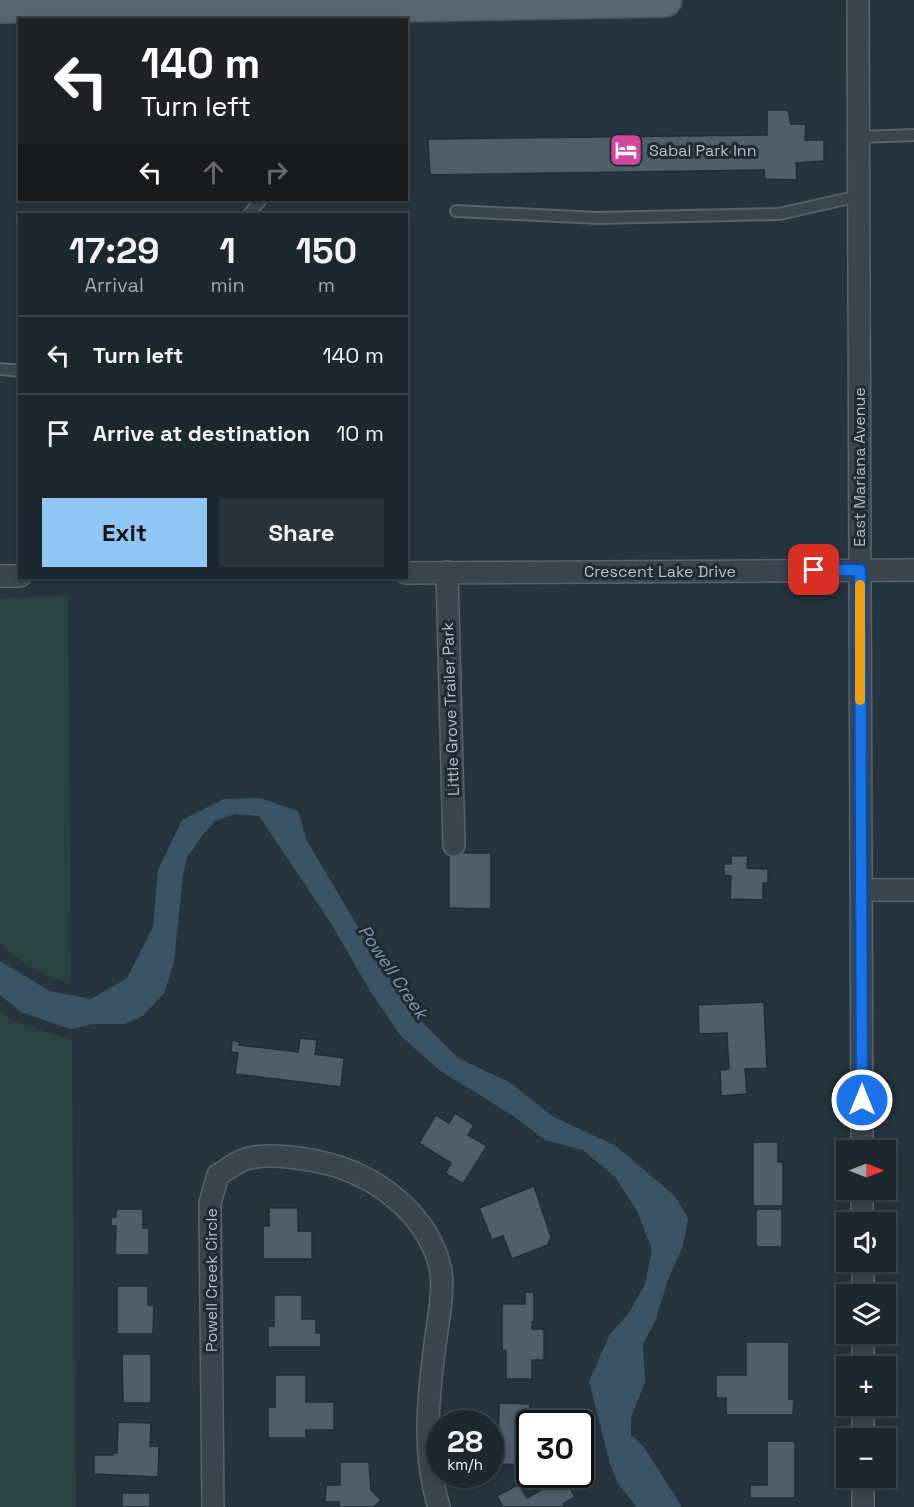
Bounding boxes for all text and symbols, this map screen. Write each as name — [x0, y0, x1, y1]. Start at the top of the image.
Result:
text: 140 m — [141, 37, 260, 90]
icon: left — [42, 42, 120, 120]
text: Turn left — [141, 89, 251, 124]
hotel icon: Sabal Park Inn — [608, 132, 644, 168]
place label: Sabal Park Inn — [649, 140, 756, 161]
icon: left — [134, 156, 167, 189]
icon: ahead — [197, 156, 230, 189]
icon: right — [260, 156, 293, 189]
text: 17:29 — [69, 228, 159, 274]
text: 1 — [219, 228, 236, 274]
text: 150 — [296, 228, 357, 274]
text: Arrival — [84, 272, 144, 298]
text: min — [210, 272, 245, 298]
text: m — [318, 272, 335, 298]
icon: left — [42, 339, 75, 372]
text: Turn left — [93, 341, 183, 369]
text: 140 m — [322, 341, 384, 369]
street label: East Mariana Avenue — [849, 387, 870, 547]
icon: arrive — [42, 417, 75, 450]
text: Arrive at destination — [93, 419, 310, 447]
text: 10 m — [336, 419, 384, 447]
button: Exit — [42, 498, 207, 567]
button: Share — [219, 498, 384, 567]
pin — [788, 544, 839, 595]
icon: arrive — [797, 553, 830, 586]
street label: Crescent Lake Drive — [584, 561, 736, 582]
street label: Little Grove Trailer Park — [437, 621, 464, 796]
water label: Powell Creek — [353, 920, 435, 1025]
position arrow — [830, 1068, 894, 1132]
north arrow — [836, 1140, 896, 1200]
map controls — [836, 1140, 896, 1488]
street label: Powell Creek Circle — [201, 1208, 222, 1352]
button: sound — [836, 1212, 896, 1272]
button: layers — [836, 1284, 896, 1344]
button: + — [836, 1356, 896, 1416]
speed limit sign: 30 — [516, 1410, 594, 1488]
text: 28 — [447, 1422, 483, 1461]
button: − — [836, 1428, 896, 1488]
text: km/h — [447, 1455, 483, 1474]

